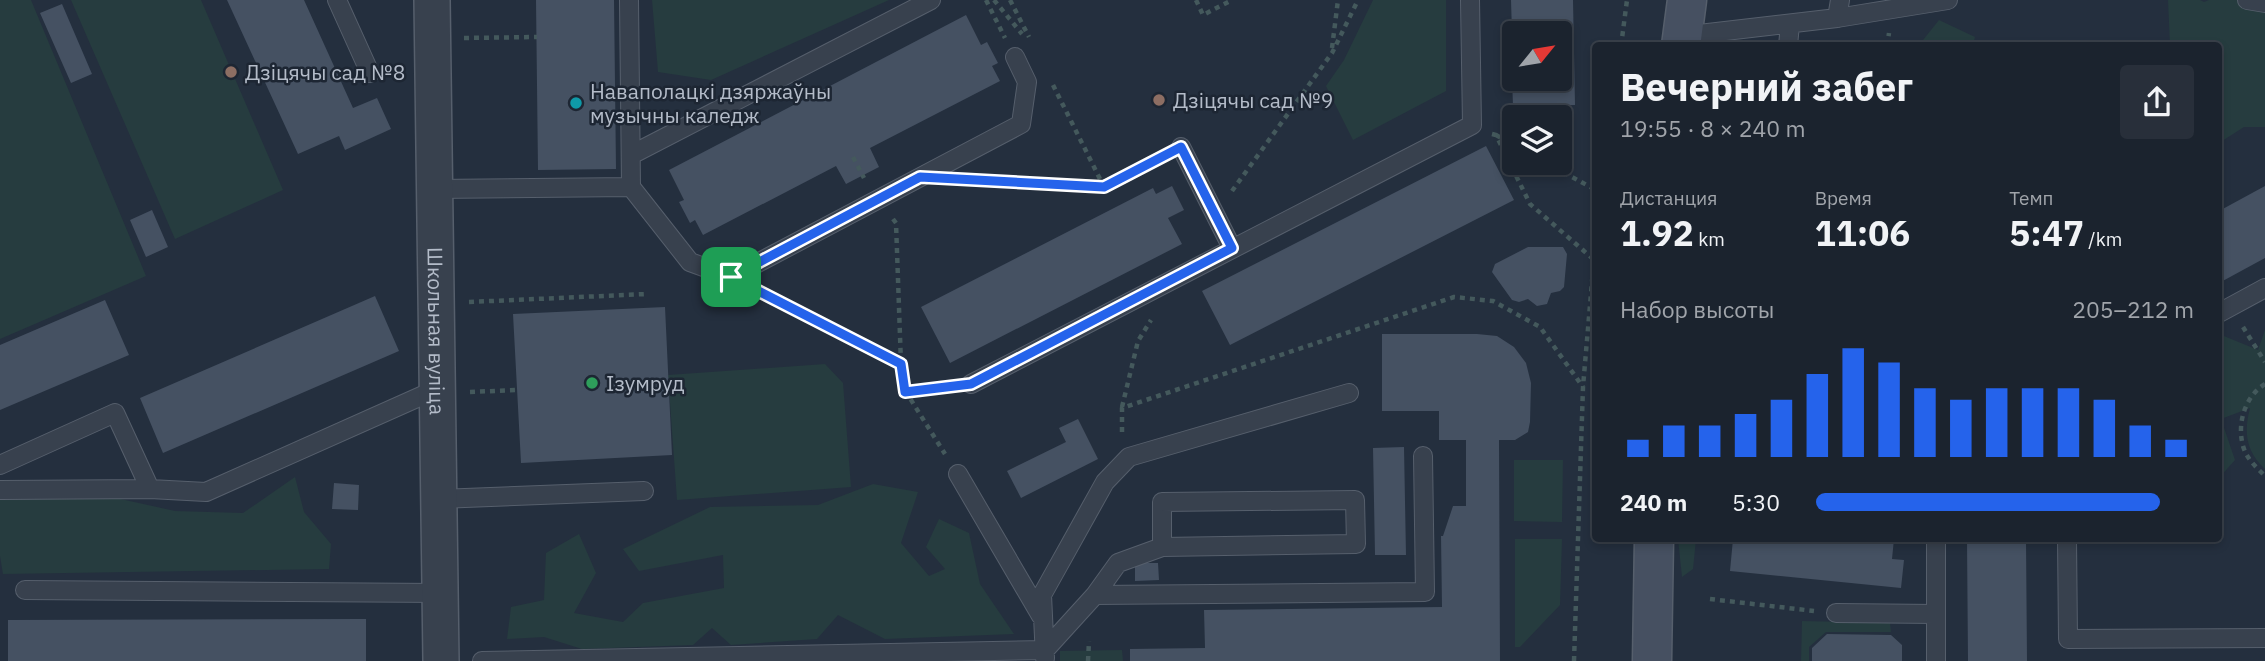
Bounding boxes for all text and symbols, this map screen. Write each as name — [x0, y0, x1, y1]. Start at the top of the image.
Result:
north arrow — [1502, 21, 1572, 91]
map controls — [1502, 21, 1572, 175]
place label: Дзіцячы сад №8 — [245, 58, 405, 86]
text: Вечерний забег — [1620, 62, 1913, 111]
marker: Дзіцячы сад №8 — [223, 64, 239, 80]
button: share — [2120, 65, 2194, 139]
place label: Наваполацкі дзяржаўны музычны каледж — [590, 77, 831, 129]
place label: Дзіцячы сад №9 — [1173, 86, 1333, 114]
marker: Дзіцячы сад №9 — [1151, 92, 1167, 108]
marker: Наваполацкі дзяржаўны музычны каледж — [568, 95, 584, 111]
button: layers — [1502, 105, 1572, 175]
text: 19:55 · 8 × 240 m — [1620, 113, 1806, 143]
text: Дистанция — [1620, 186, 1717, 210]
text: Время — [1815, 186, 1872, 210]
text: Темп — [2009, 186, 2054, 210]
text: 1.92 — [1620, 210, 1694, 256]
text: 11:06 — [1815, 210, 1910, 256]
text: 5:47 — [2009, 210, 2084, 256]
text: km — [1694, 227, 1725, 251]
text: /km — [2084, 227, 2122, 251]
street label: Школьная вуліца — [421, 247, 452, 415]
pin — [701, 247, 761, 307]
icon: arrive — [712, 258, 750, 296]
text: Набор высоты — [1620, 294, 1774, 324]
text: 205–212 m — [2072, 294, 2194, 324]
place label: Ізумруд — [606, 369, 685, 397]
marker: Ізумруд — [584, 375, 600, 391]
text: 240 m — [1620, 487, 1687, 517]
text: 5:30 — [1732, 487, 1780, 517]

